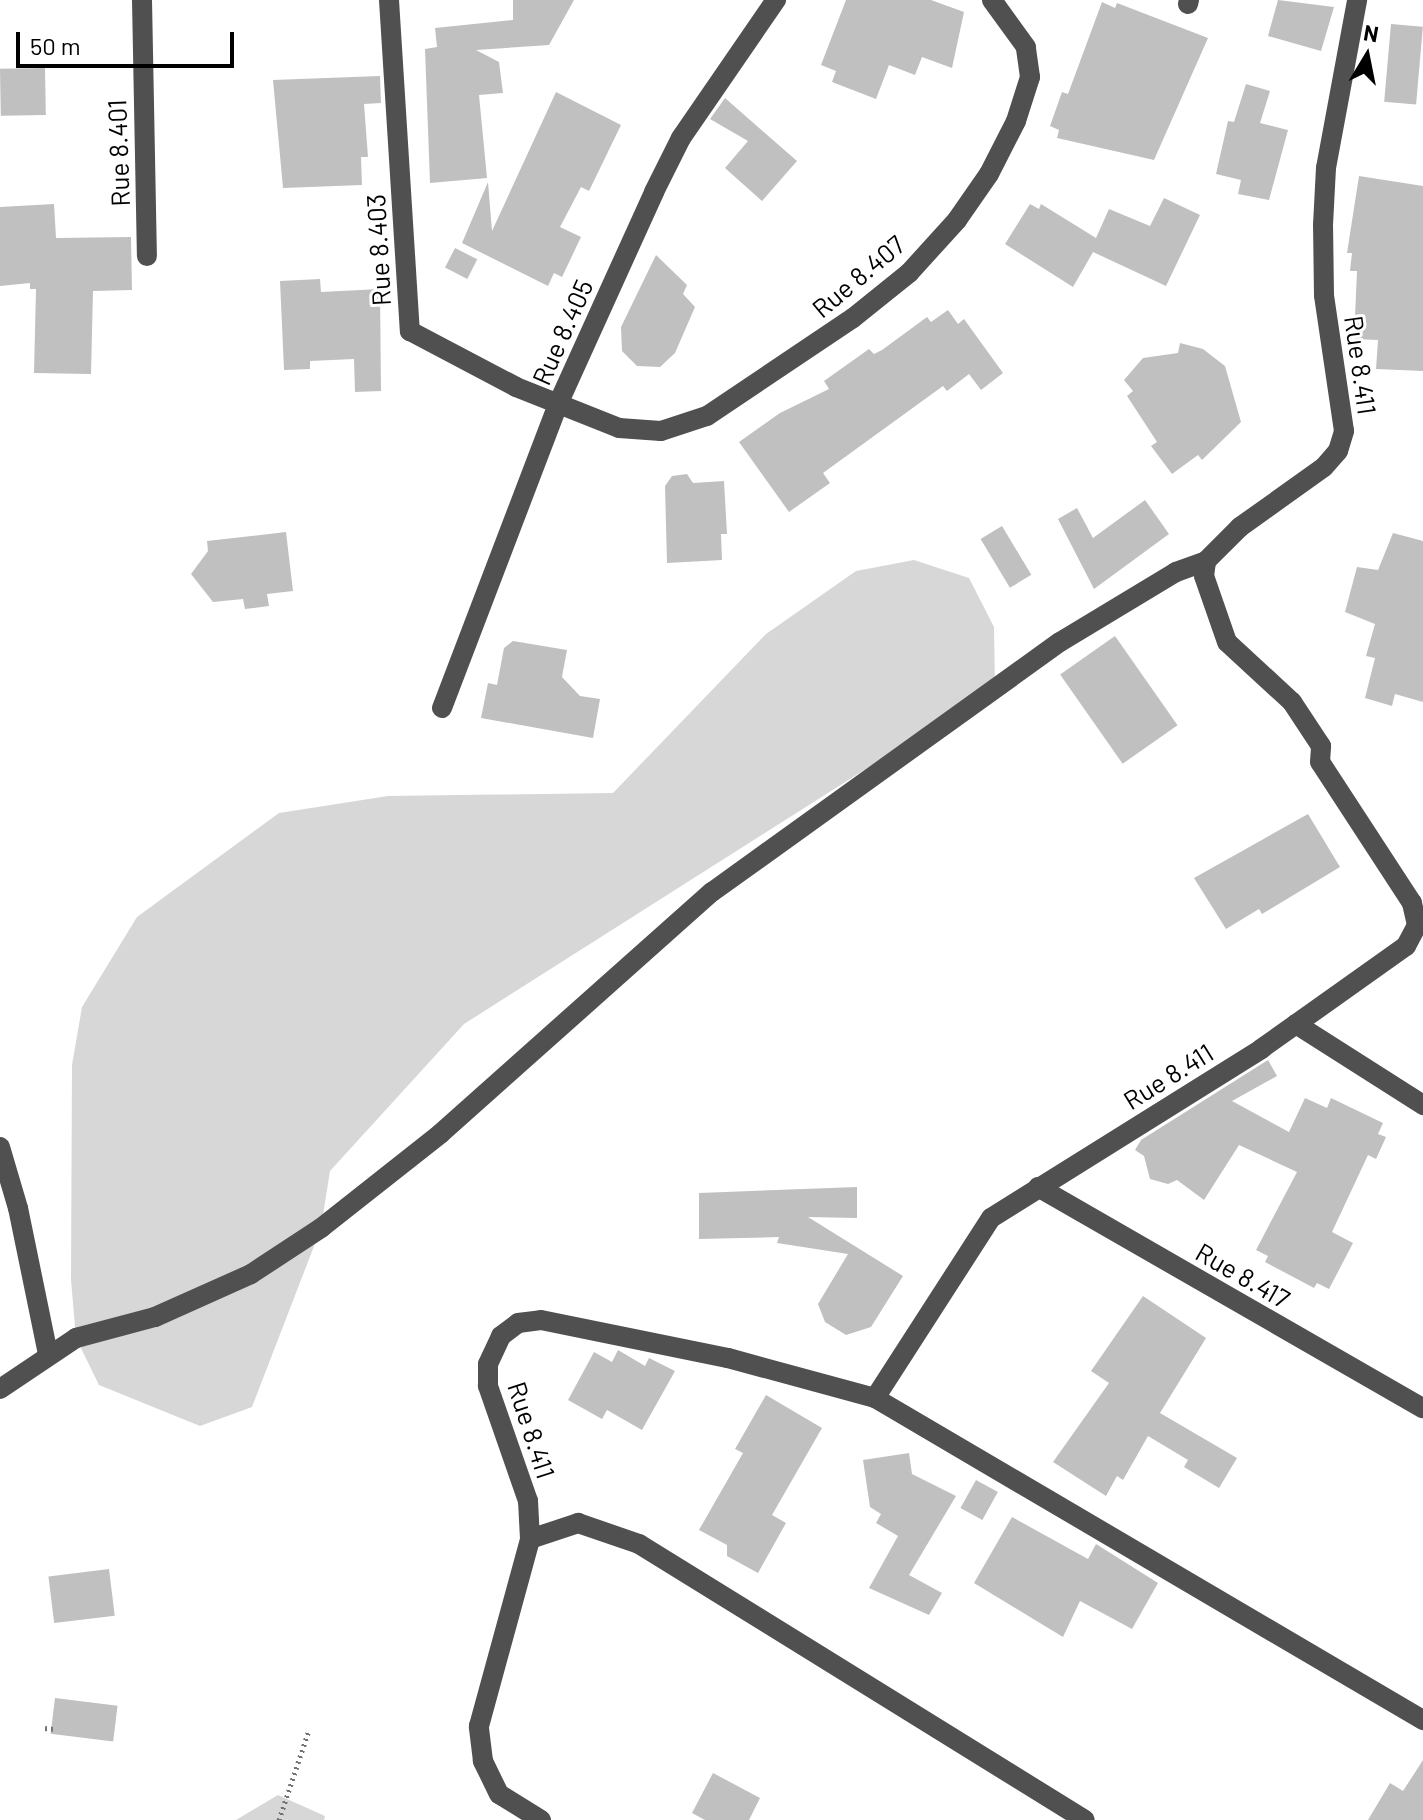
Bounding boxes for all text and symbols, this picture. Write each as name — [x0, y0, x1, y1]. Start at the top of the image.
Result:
scale bar — [20, 16, 238, 66]
north arrow — [1327, 16, 1407, 96]
text: N — [1362, 18, 1381, 46]
text: 50 m — [30, 31, 81, 60]
street label: Rue 8.401 — [101, 99, 135, 207]
street label: Rue 8.403 — [359, 193, 397, 307]
street label: Rue 8.407 — [805, 228, 911, 324]
street label: Rue 8.405 — [525, 274, 599, 390]
street label: Rue 8.411 — [1339, 313, 1383, 417]
street label: Rue 8.411 — [1117, 1036, 1219, 1116]
street label: Rue 8.417 — [1191, 1236, 1295, 1314]
street label: Rue 8.411 — [502, 1378, 562, 1482]

